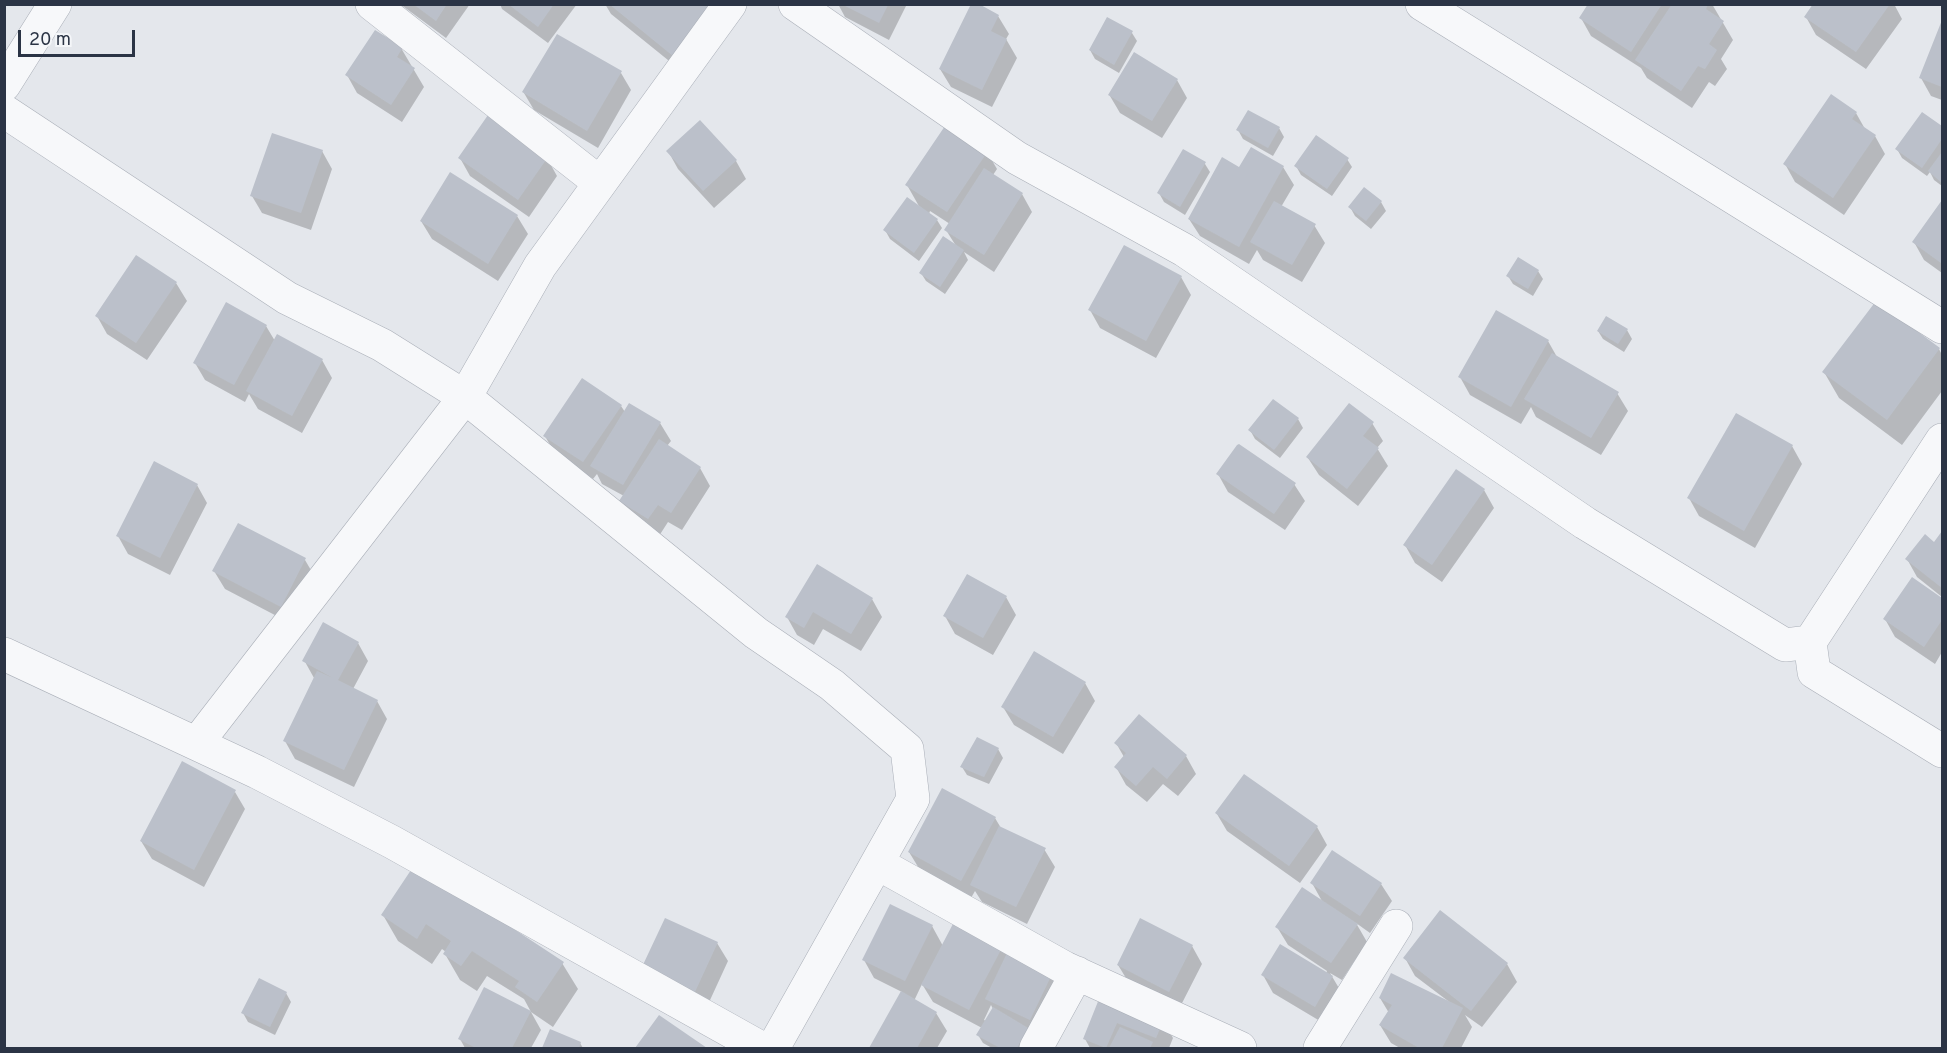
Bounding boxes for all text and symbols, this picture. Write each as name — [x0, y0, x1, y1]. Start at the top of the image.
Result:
scale bar — [21, 18, 138, 56]
text: 20 m — [29, 29, 71, 52]

